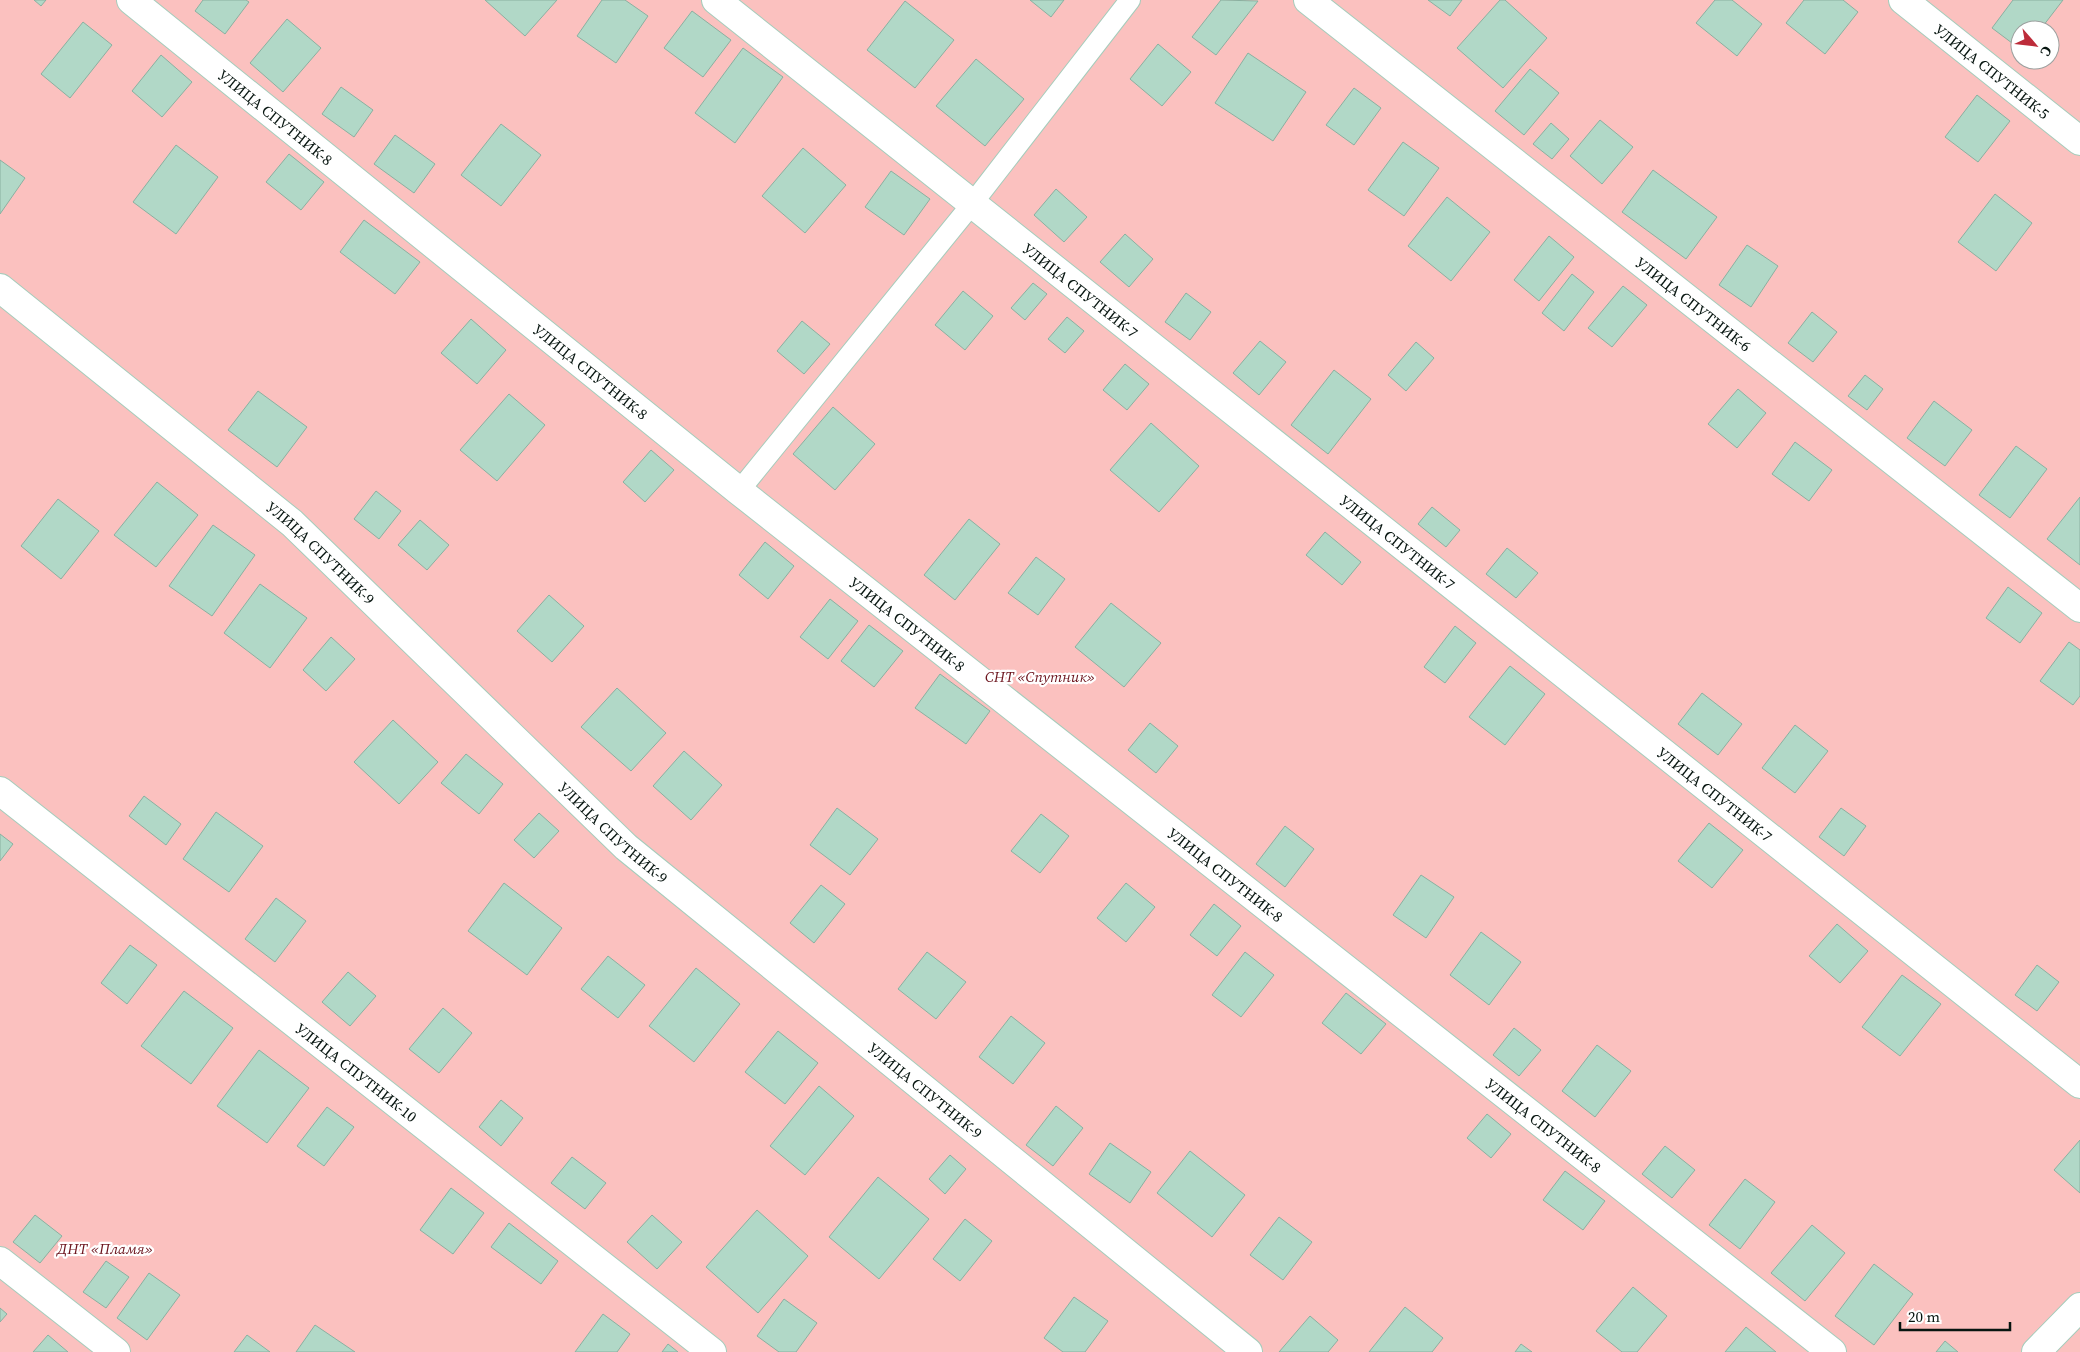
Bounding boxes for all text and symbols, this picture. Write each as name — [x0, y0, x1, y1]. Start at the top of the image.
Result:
street label: УЛИЦА СПУТНИК-5 — [1931, 18, 2053, 122]
north arrow — [2010, 20, 2060, 70]
street label: УЛИЦА СПУТНИК-8 — [214, 64, 338, 170]
street label: УЛИЦА СПУТНИК-7 — [1019, 238, 1143, 342]
street label: УЛИЦА СПУТНИК-6 — [1631, 252, 1756, 356]
street label: УЛИЦА СПУТНИК-8 — [529, 319, 653, 424]
street label: УЛИЦА СПУТНИК-7 — [1336, 490, 1460, 594]
street label: УЛИЦА СПУТНИК-9 — [262, 496, 380, 609]
street label: УЛИЦА СПУТНИК-8 — [845, 572, 970, 676]
park label: СНТ «Спутник» — [985, 666, 1095, 687]
street label: УЛИЦА СПУТНИК-7 — [1653, 742, 1777, 846]
street label: УЛИЦА СПУТНИК-9 — [554, 777, 673, 888]
street label: УЛИЦА СПУТНИК-8 — [1163, 822, 1288, 927]
street label: УЛИЦА СПУТНИК-10 — [291, 1017, 422, 1126]
street label: УЛИЦА СПУТНИК-9 — [864, 1037, 987, 1143]
street label: УЛИЦА СПУТНИК-8 — [1482, 1073, 1606, 1177]
park label: ДНТ «Пламя» — [56, 1238, 153, 1259]
scale bar — [1900, 1300, 2010, 1332]
text: 20 m — [1908, 1306, 1940, 1327]

